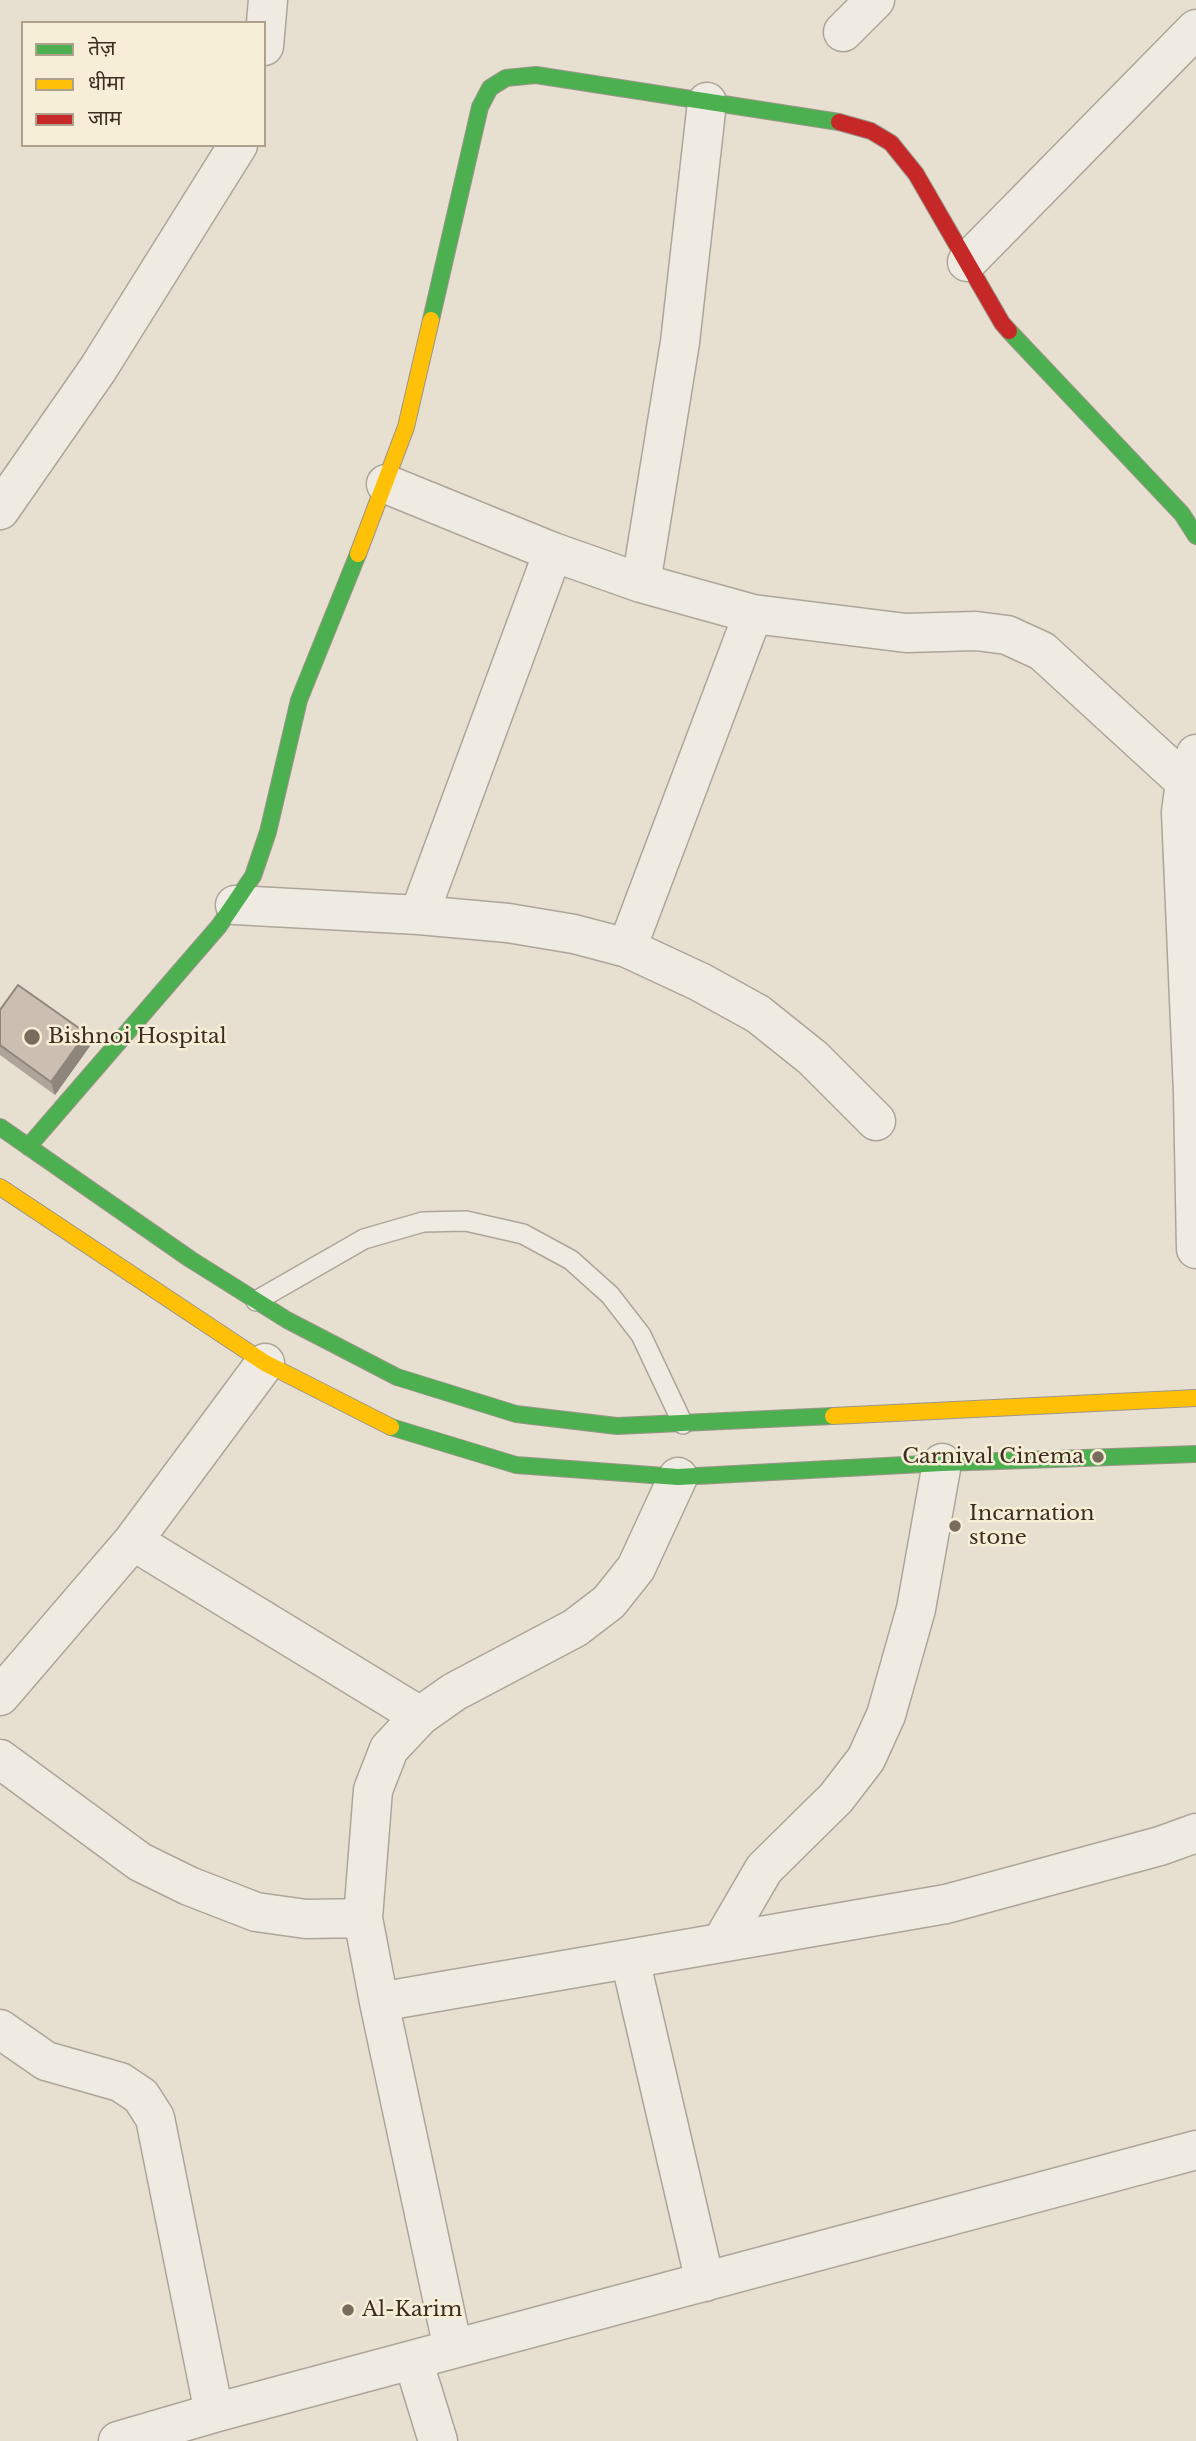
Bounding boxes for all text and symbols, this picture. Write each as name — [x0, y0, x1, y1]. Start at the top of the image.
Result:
legend — [21, 21, 266, 147]
text: तेज़ — [88, 35, 116, 61]
text: धीमा — [88, 70, 124, 96]
text: जाम — [88, 105, 122, 131]
place label: Bishnoi Hospital — [48, 1024, 227, 1050]
marker: Bishnoi Hospital — [22, 1027, 42, 1047]
place label: Carnival Cinema — [902, 1444, 1084, 1470]
marker: Carnival Cinema — [1090, 1449, 1106, 1465]
place label: Incarnation stone — [969, 1501, 1094, 1551]
marker: Incarnation stone — [947, 1518, 963, 1534]
place label: Al-Karim — [362, 2297, 462, 2323]
marker: Al-Karim — [340, 2302, 356, 2318]

